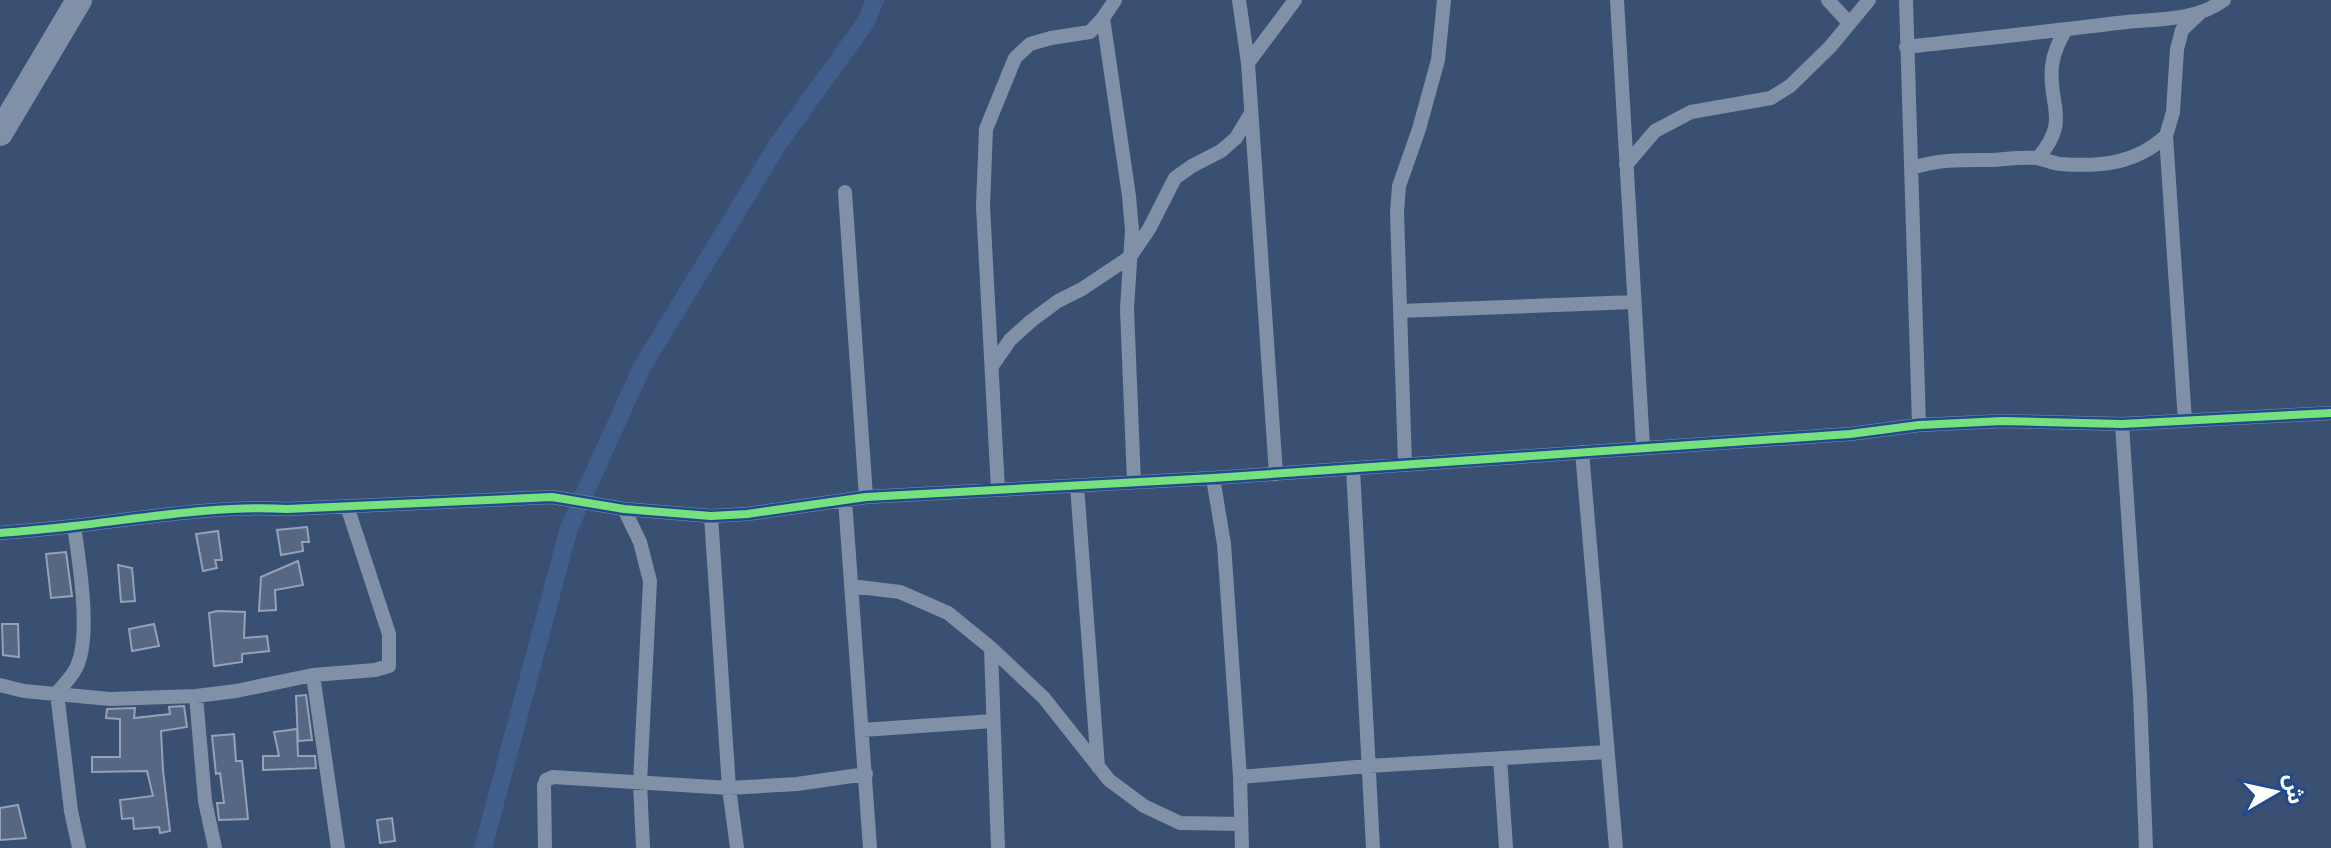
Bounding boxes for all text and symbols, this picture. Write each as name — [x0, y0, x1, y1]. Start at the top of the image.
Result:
north arrow — [2235, 752, 2315, 832]
text: ش — [2280, 772, 2310, 806]

